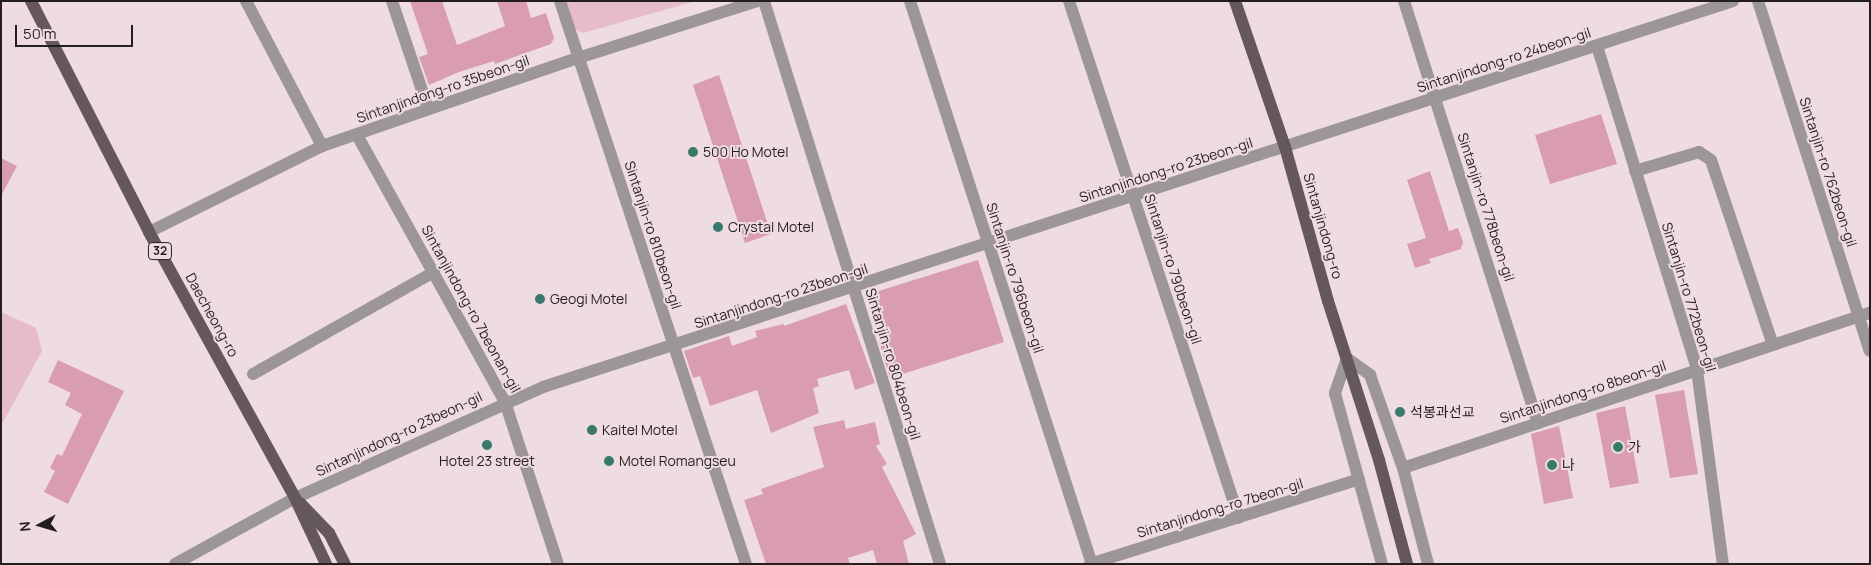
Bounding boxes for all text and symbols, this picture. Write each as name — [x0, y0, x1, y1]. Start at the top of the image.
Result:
scale bar — [18, 15, 135, 47]
text: 50 m — [23, 23, 57, 44]
street label: Sintanjindong-ro 24beon-gil — [1415, 24, 1593, 96]
street label: Sintanjindong-ro 35beon-gil — [354, 51, 532, 127]
street label: Sintanjin-ro 762beon-gil — [1796, 95, 1860, 249]
street label: Sintanjin-ro 778beon-gil — [1454, 131, 1518, 283]
street label: Sintanjindong-ro 23beon-gil — [1077, 134, 1255, 206]
place label: 500 Ho Motel — [703, 144, 788, 160]
marker: 500 Ho Motel — [687, 146, 699, 158]
street label: Sintanjin-ro 810beon-gil — [621, 159, 685, 311]
street label: Sintanjindong-ro — [1300, 171, 1346, 281]
street label: Sintanjin-ro 790beon-gil — [1141, 192, 1205, 346]
street label: Sintanjin-ro 796beon-gil — [983, 201, 1047, 355]
place label: Crystal Motel — [728, 219, 814, 235]
street label: Sintanjin-ro 772beon-gil — [1658, 220, 1720, 374]
marker: Crystal Motel — [712, 221, 724, 233]
street label: Sintanjindong-ro 7beonan-gil — [418, 222, 524, 396]
road number: 32 — [148, 242, 172, 260]
street label: Sintanjindong-ro 23beon-gil — [692, 260, 870, 332]
street label: Daecheong-ro — [182, 270, 242, 360]
street label: Sintanjin-ro 804beon-gil — [862, 286, 924, 442]
place label: Geogi Motel — [550, 291, 628, 307]
marker: Geogi Motel — [534, 293, 546, 305]
street label: Sintanjindong-ro 8beon-gil — [1498, 357, 1668, 427]
street label: Sintanjindong-ro 23beon-gil — [313, 388, 485, 480]
place label: 석봉과선교 — [1410, 404, 1474, 420]
marker: 석봉과선교 — [1394, 406, 1406, 418]
place label: Kaitel Motel — [602, 422, 678, 438]
marker: Kaitel Motel — [586, 424, 598, 436]
marker: Hotel 23 street — [481, 439, 493, 451]
place label: 가 — [1628, 439, 1641, 455]
marker: 가 — [1612, 441, 1624, 453]
place label: Hotel 23 street — [439, 453, 535, 469]
place label: Motel Romangseu — [619, 453, 736, 469]
marker: Motel Romangseu — [603, 455, 615, 467]
place label: 나 — [1562, 457, 1575, 473]
marker: 나 — [1546, 459, 1558, 471]
street label: Sintanjindong-ro 7beon-gil — [1135, 475, 1305, 541]
north arrow — [15, 500, 65, 550]
text: N — [15, 521, 35, 533]

